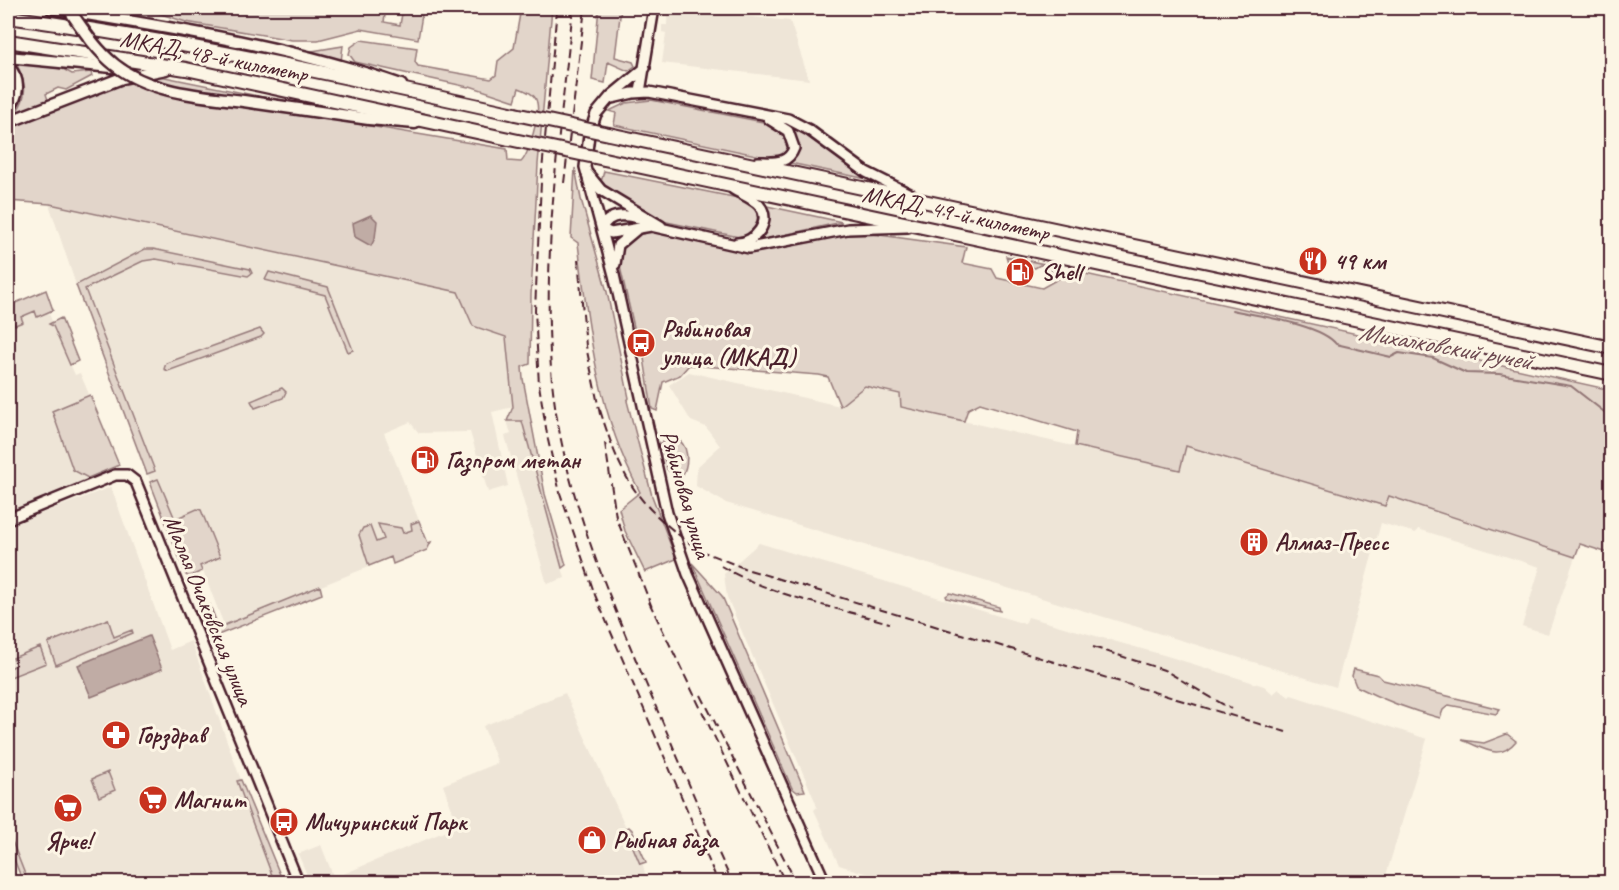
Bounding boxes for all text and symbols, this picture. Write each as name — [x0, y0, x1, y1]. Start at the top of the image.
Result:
street label: МКАД, 48-й километр — [118, 23, 312, 89]
street label: МКАД, 49-й километр — [860, 179, 1054, 248]
restaurant icon: 49 км — [1297, 245, 1329, 277]
place label: 49 км — [1334, 246, 1388, 276]
fuel station icon: Shell — [1004, 256, 1036, 288]
place label: Shell — [1041, 257, 1086, 287]
place label: Рябиновая улица (МКАД) — [660, 314, 798, 372]
water label: Михалковский ручей — [1356, 315, 1539, 378]
bus stop icon: Рябиновая улица (МКАД) — [625, 327, 657, 359]
street label: Рябиновая улица — [653, 427, 719, 563]
fuel station icon: Газпром метан — [409, 444, 441, 476]
place label: Газпром метан — [446, 445, 582, 476]
street label: Малая Очаковская улица — [157, 510, 261, 711]
building icon: Алмаз-Пресс — [1238, 526, 1270, 558]
place label: Алмаз-Пресс — [1275, 527, 1390, 557]
pharmacy icon: Горздрав — [100, 719, 132, 751]
place label: Горздрав — [137, 720, 210, 751]
supermarket icon: Магнит — [137, 784, 169, 816]
place label: Магнит — [174, 785, 247, 815]
supermarket icon: Ярче! — [52, 792, 84, 824]
bus stop icon: Мичуринский Парк — [268, 806, 300, 838]
place label: Мичуринский Парк — [305, 807, 469, 837]
shop icon: Рыбная база — [576, 824, 608, 856]
place label: Рыбная база — [613, 825, 720, 856]
place label: Ярче! — [45, 826, 96, 856]

